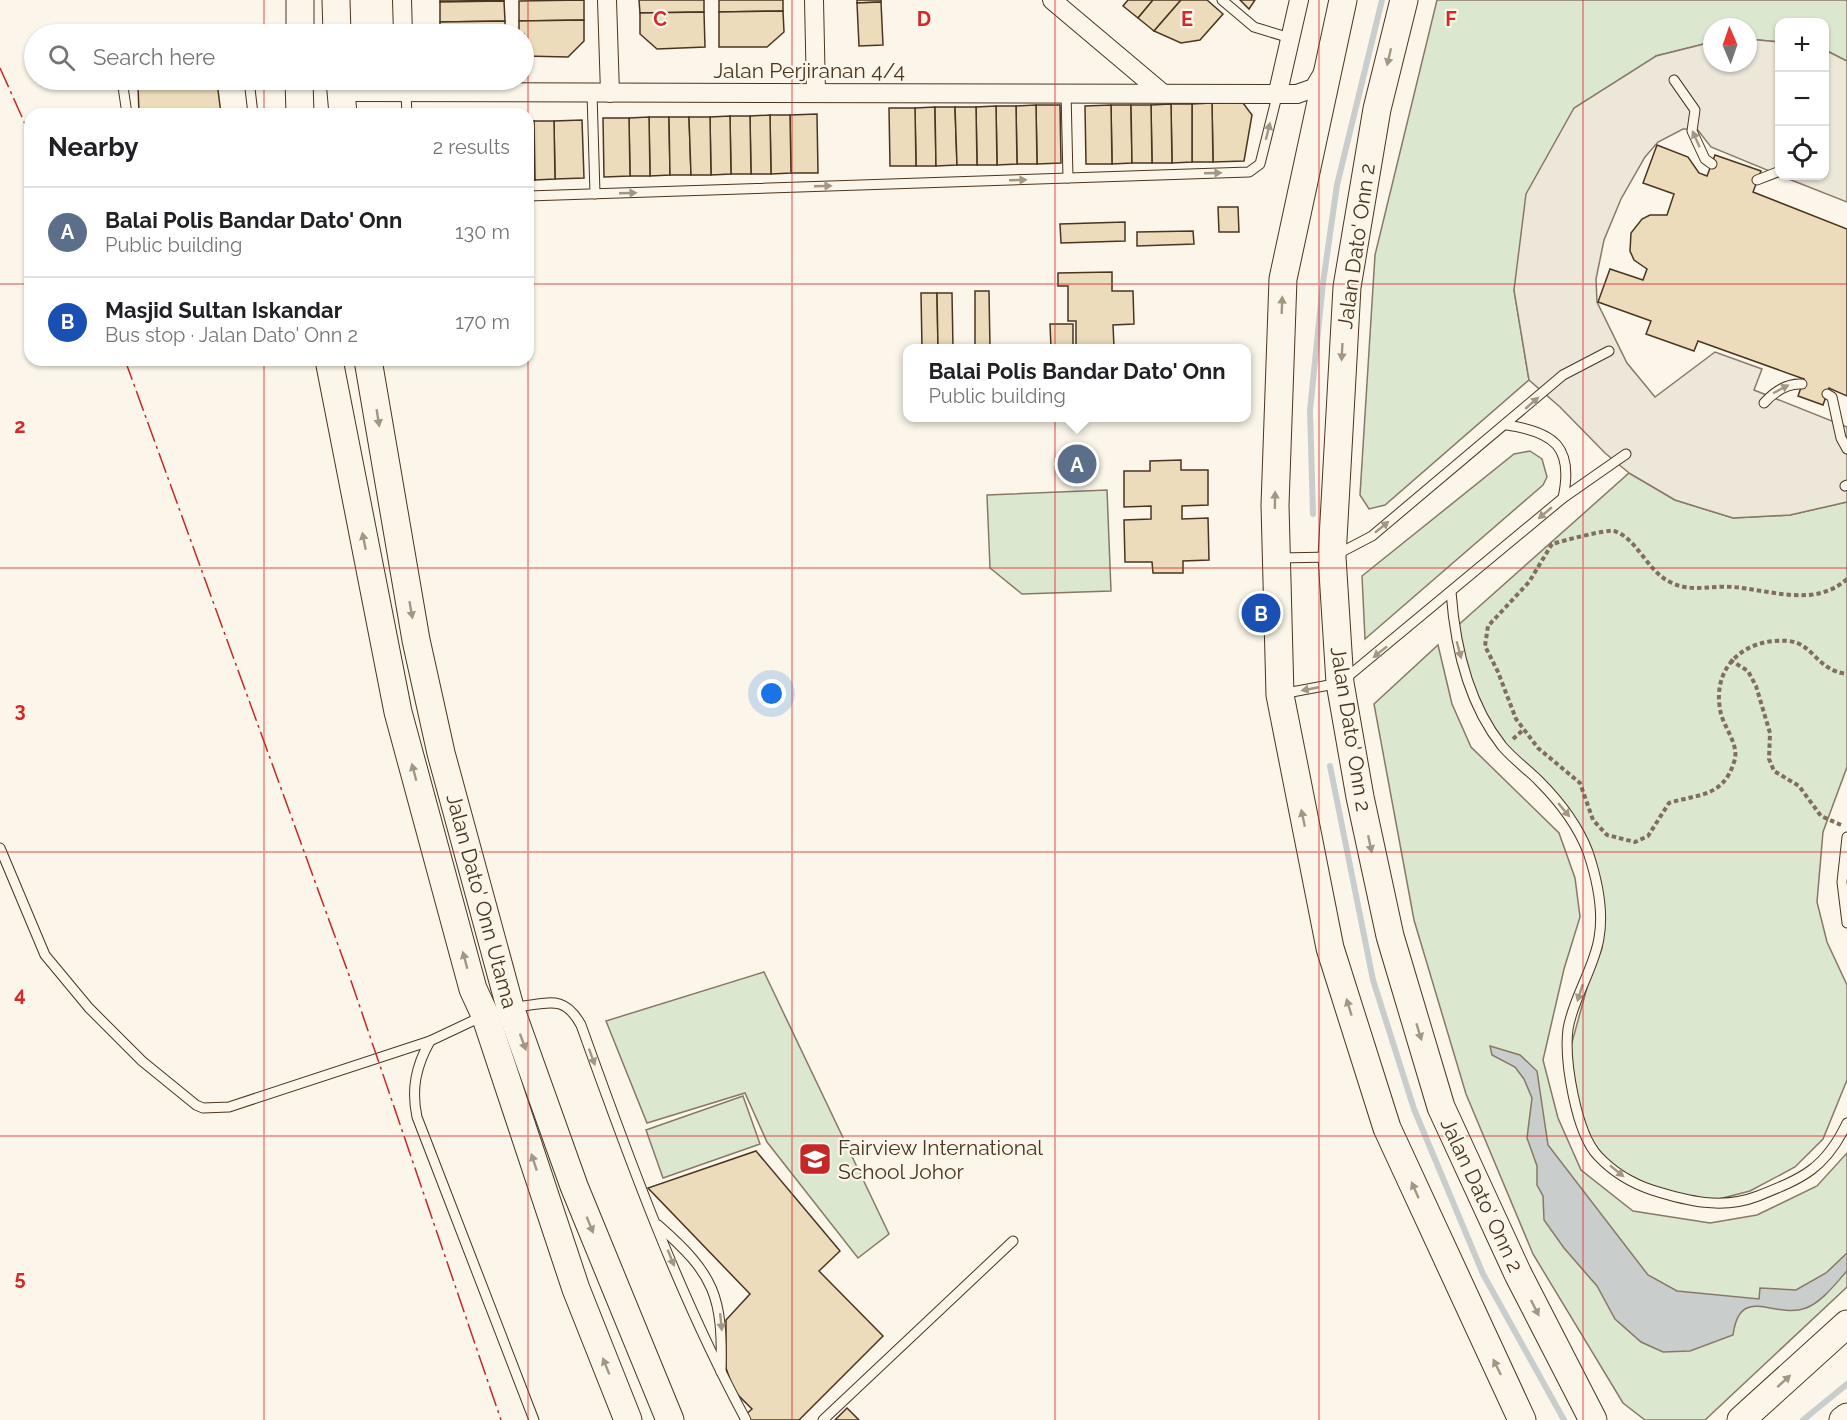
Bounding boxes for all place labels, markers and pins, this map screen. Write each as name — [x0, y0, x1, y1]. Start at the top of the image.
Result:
pin: A — [1058, 442, 1096, 486]
pin: B — [1242, 590, 1280, 636]
place label: Fairview International School Johor — [838, 1135, 1043, 1184]
school or university icon: Fairview International School Johor — [797, 1141, 833, 1177]

